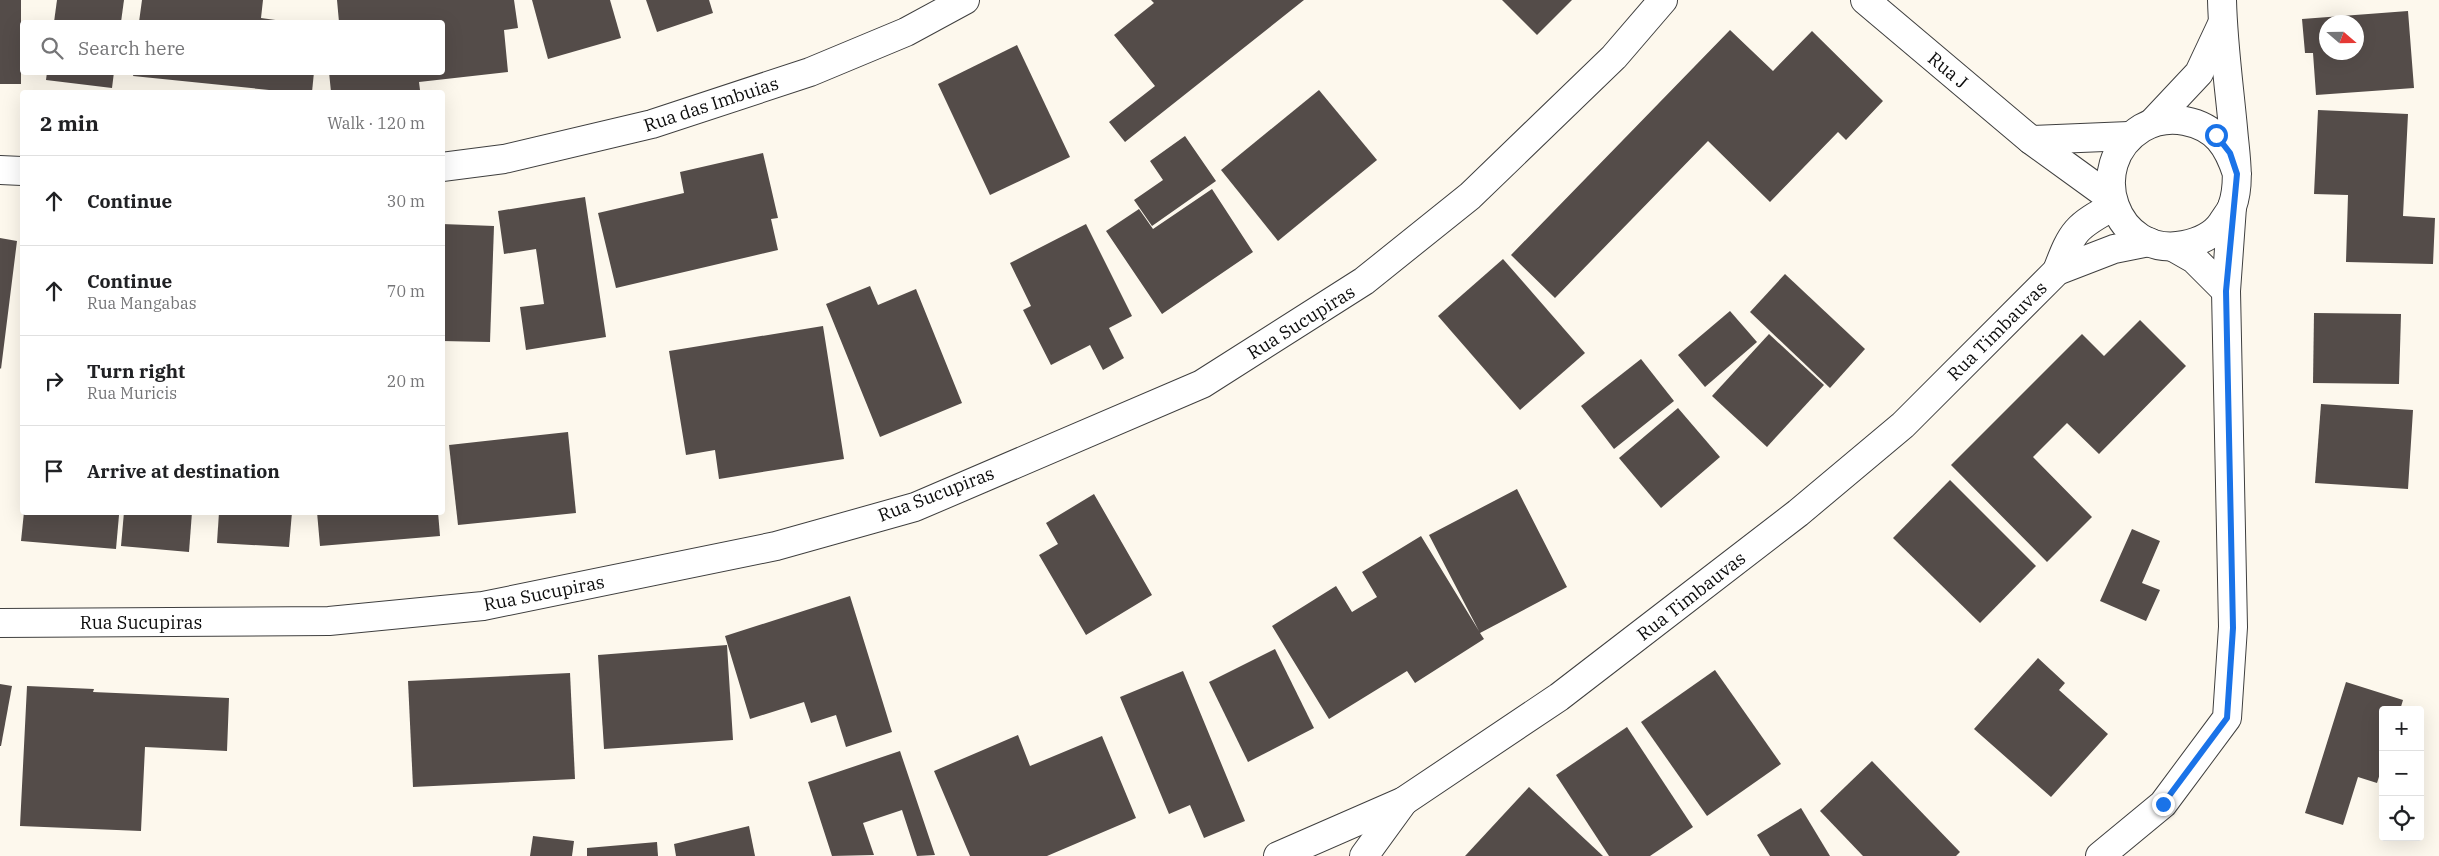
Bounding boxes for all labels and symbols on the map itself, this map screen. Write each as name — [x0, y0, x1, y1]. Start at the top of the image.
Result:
north arrow — [2319, 15, 2364, 60]
street label: Rua J — [1923, 47, 1973, 93]
street label: Rua das Imbuias — [641, 71, 781, 137]
route start — [2205, 124, 2228, 147]
street label: Rua Timbauvas — [1942, 276, 2052, 386]
street label: Rua Sucupiras — [1243, 280, 1359, 364]
street label: Rua Sucupiras — [875, 461, 997, 527]
street label: Rua Timbauvas — [1632, 546, 1750, 646]
street label: Rua Sucupiras — [482, 570, 606, 616]
street label: Rua Sucupiras — [80, 611, 202, 634]
route end — [2152, 793, 2175, 816]

